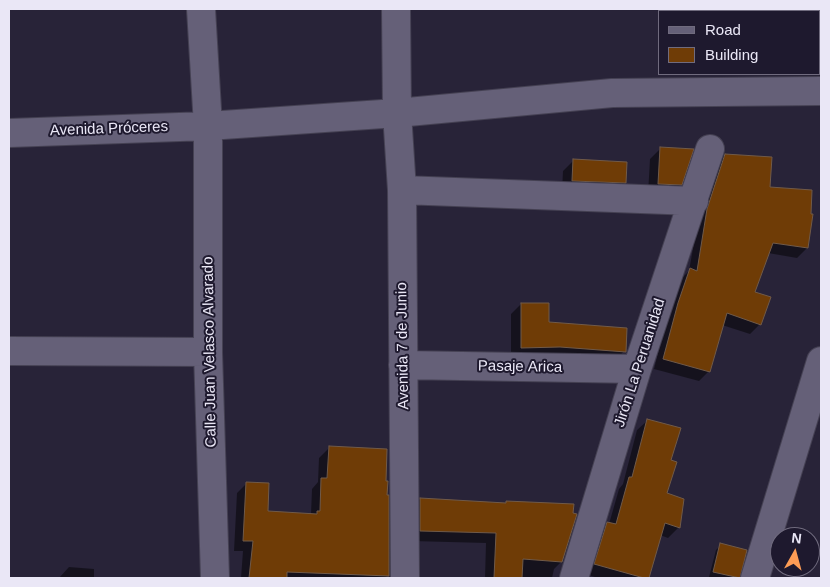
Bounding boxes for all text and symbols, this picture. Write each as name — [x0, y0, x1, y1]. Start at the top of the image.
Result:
legend — [658, 10, 820, 75]
text: Road — [705, 21, 741, 38]
text: Building — [705, 46, 758, 63]
street label: Avenida Próceres — [50, 118, 168, 140]
street label: Calle Juan Velasco Alvarado — [199, 256, 221, 448]
street label: Avenida 7 de Junio — [393, 282, 413, 410]
street label: Jirón La Peruanidad — [611, 296, 669, 430]
street label: Pasaje Arica — [478, 357, 562, 377]
north arrow — [770, 527, 820, 577]
text: N — [791, 530, 803, 547]

